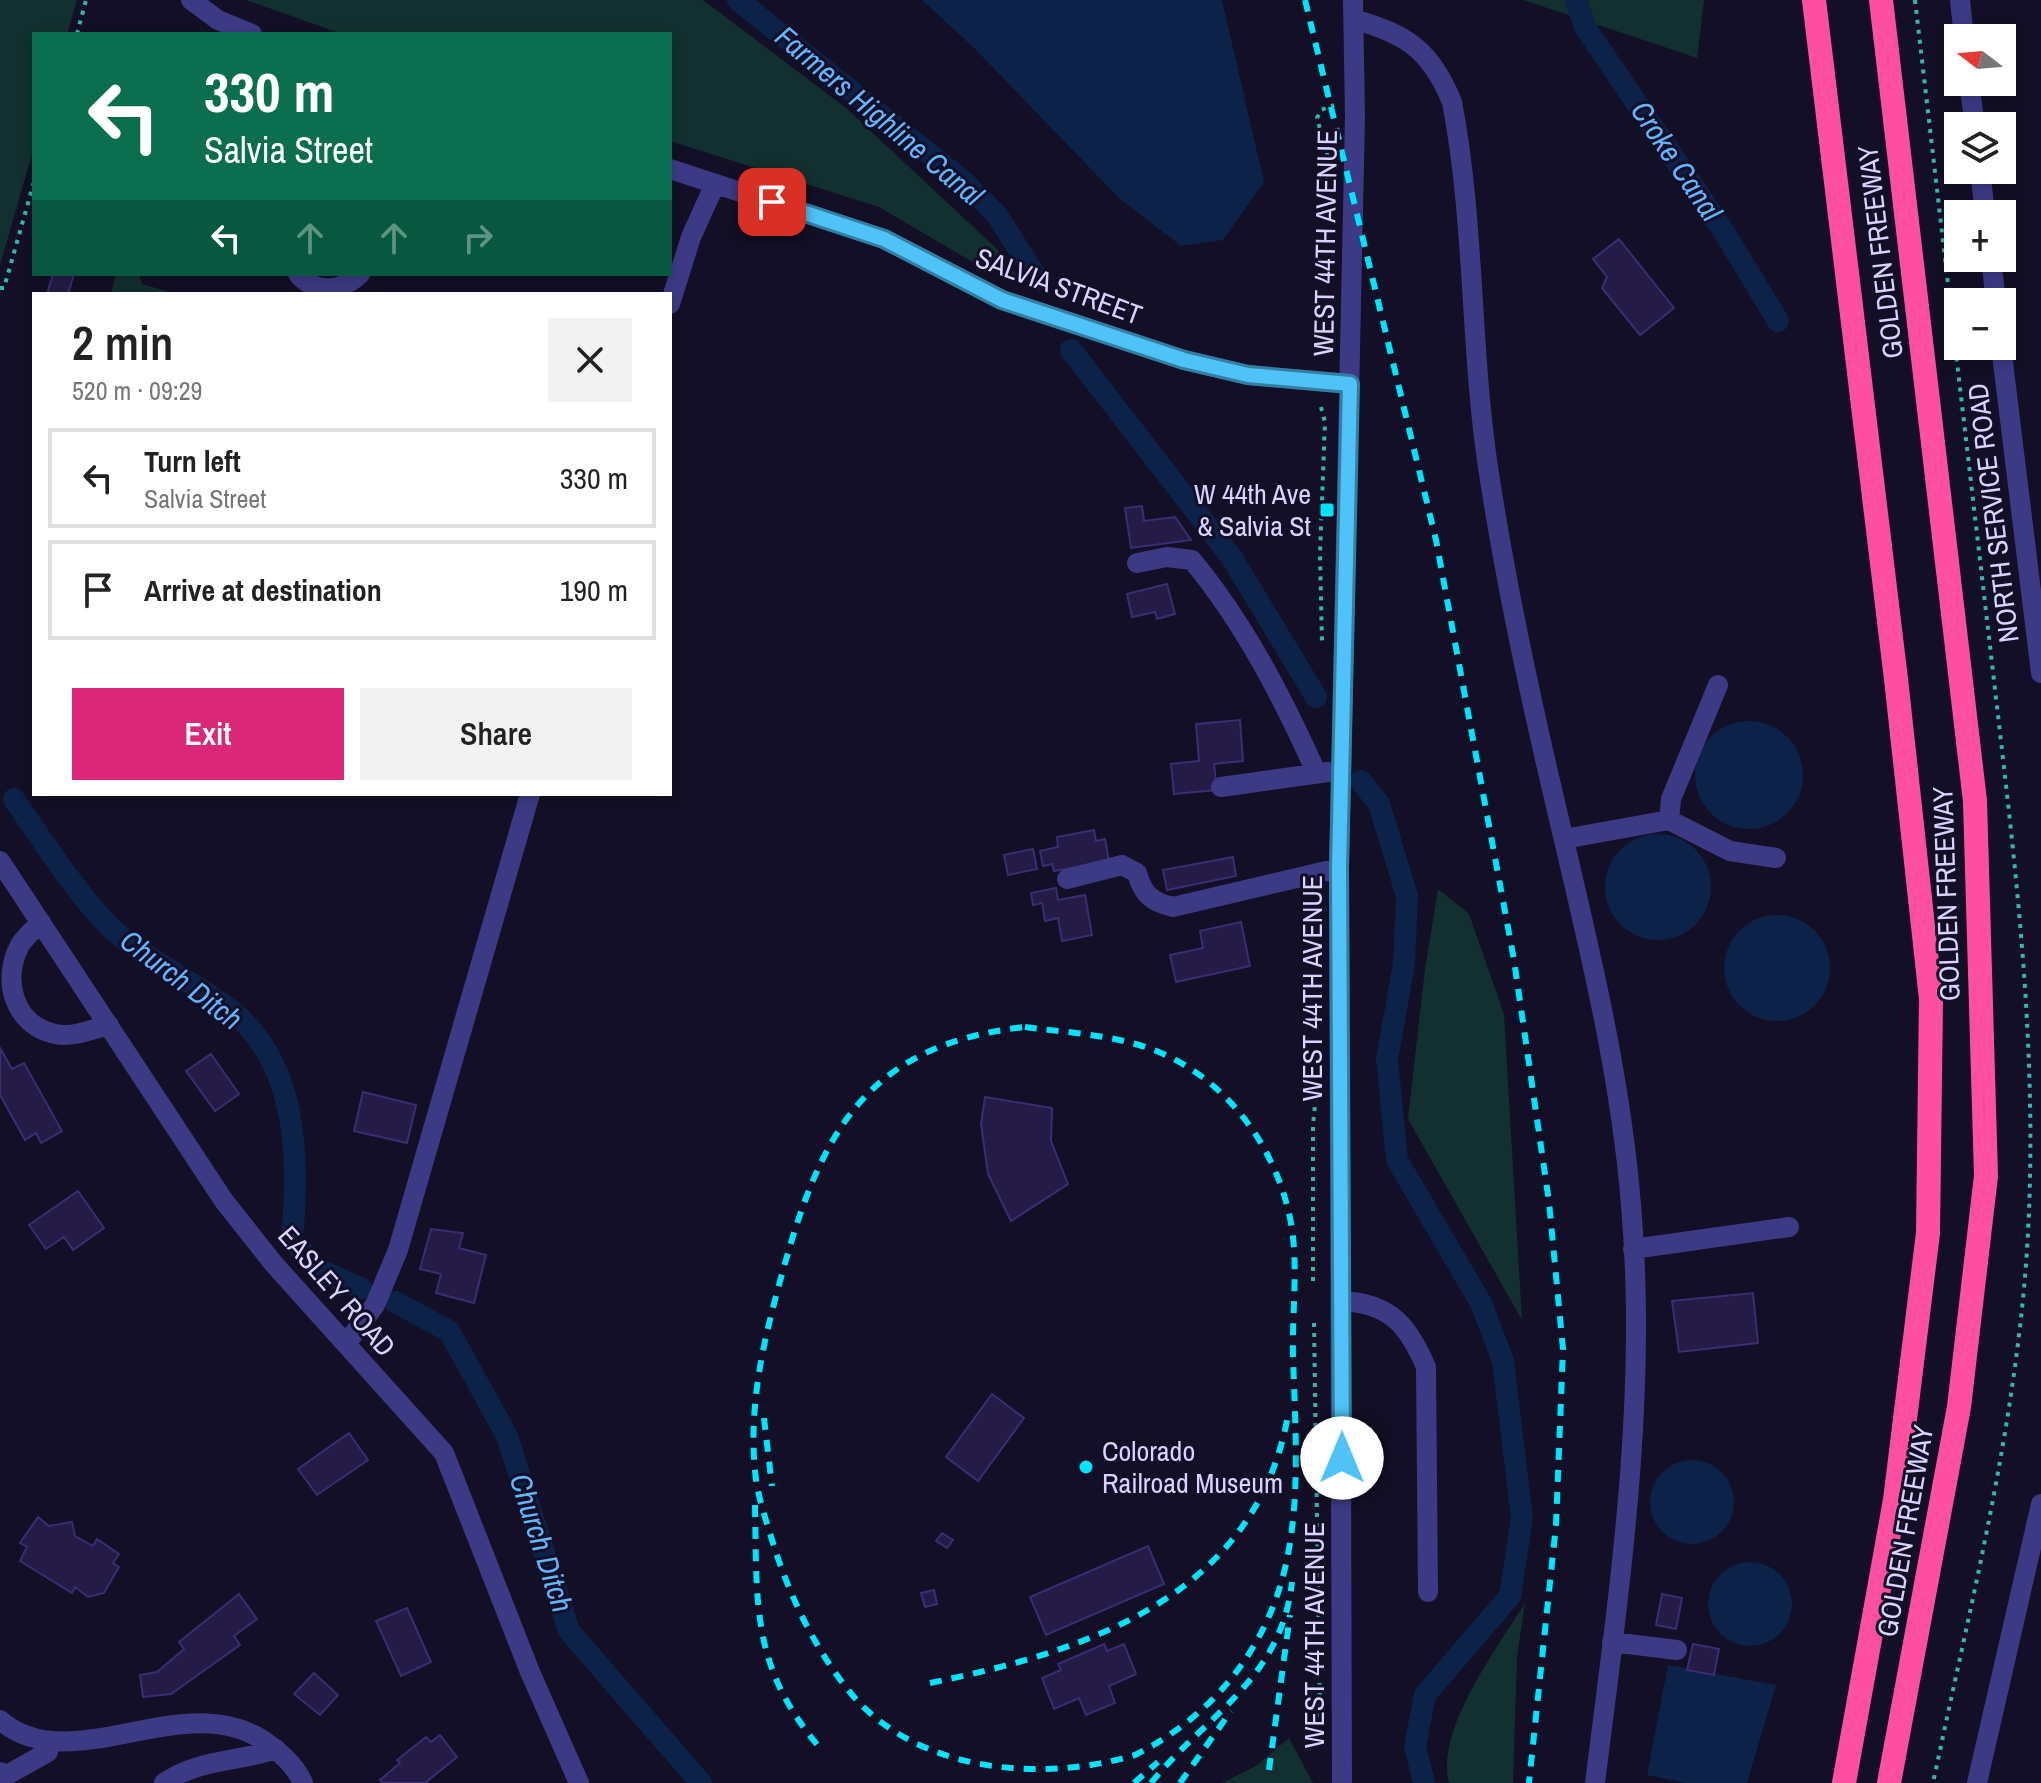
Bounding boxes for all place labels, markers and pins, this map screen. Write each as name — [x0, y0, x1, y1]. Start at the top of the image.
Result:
pin — [738, 168, 806, 236]
place label: W 44th Ave & Salvia St — [1194, 475, 1311, 545]
marker: W 44th Ave & Salvia St — [1318, 501, 1336, 519]
place label: Colorado Railroad Museum — [1102, 1432, 1283, 1502]
marker: Colorado Railroad Museum — [1077, 1458, 1095, 1476]

